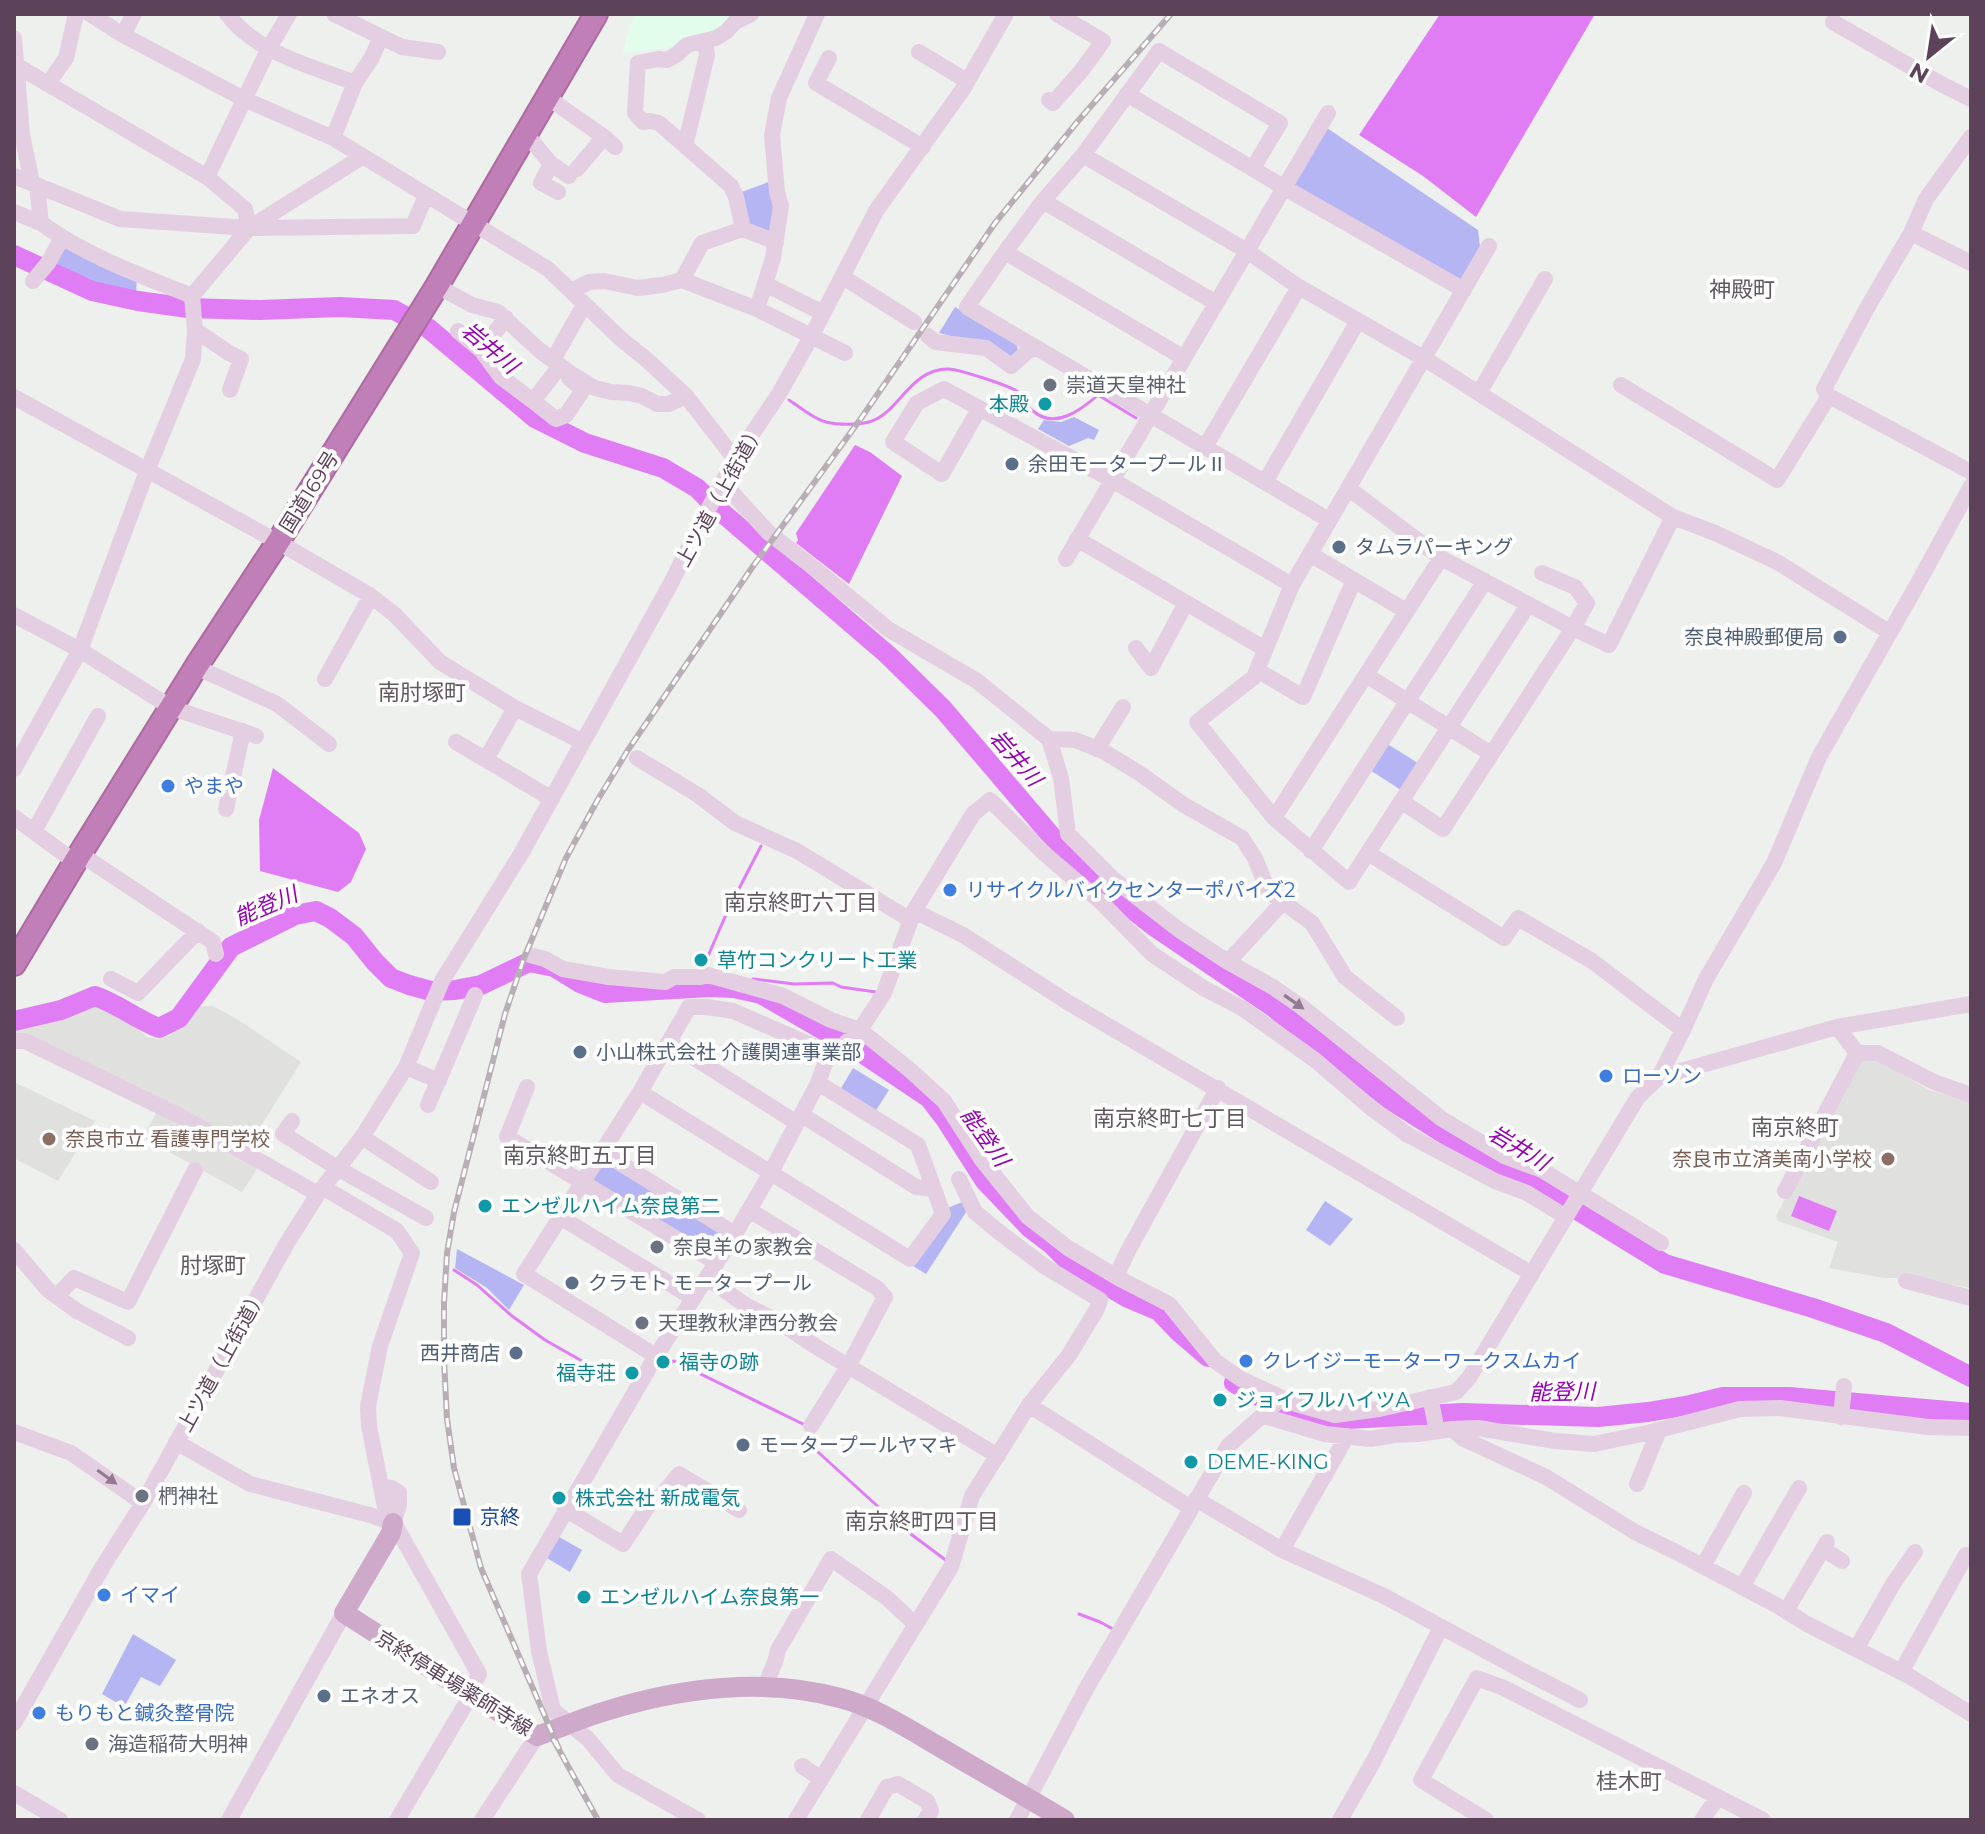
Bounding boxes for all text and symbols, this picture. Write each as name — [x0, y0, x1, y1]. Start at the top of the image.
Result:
north arrow — [1889, 16, 1969, 96]
text: N — [1905, 57, 1934, 89]
district label: 神殿町 — [1709, 276, 1775, 303]
water label: 岩井川 — [456, 316, 525, 381]
place label: 崇道天皇神社 — [1066, 373, 1186, 397]
marker: 崇道天皇神社 — [1041, 376, 1059, 394]
place label: 本殿 — [989, 392, 1029, 416]
marker: 本殿 — [1036, 395, 1054, 413]
street label: 上ツ道（上街道） — [671, 419, 769, 571]
street label: 国道169号 — [275, 447, 343, 537]
place label: 余田モータープールⅡ — [1028, 452, 1227, 476]
marker: 余田モータープールⅡ — [1003, 455, 1021, 473]
place label: タムラパーキング — [1355, 535, 1513, 559]
marker: タムラパーキング — [1330, 538, 1348, 556]
place label: 奈良神殿郵便局 — [1684, 625, 1824, 649]
marker: 奈良神殿郵便局 — [1831, 628, 1849, 646]
district label: 南肘塚町 — [378, 679, 466, 706]
water label: 岩井川 — [984, 724, 1049, 793]
place label: やまや — [184, 774, 244, 798]
marker: やまや — [159, 777, 177, 795]
place label: リサイクルバイクセンターポパイズ2 — [966, 878, 1295, 902]
water label: 能登川 — [230, 880, 303, 931]
marker: リサイクルバイクセンターポパイズ2 — [941, 881, 959, 899]
district label: 南京終町六丁目 — [724, 889, 878, 916]
place label: 草竹コンクリート工業 — [717, 948, 917, 972]
marker: 草竹コンクリート工業 — [692, 951, 710, 969]
one-way arrow — [1284, 994, 1305, 1009]
place label: 小山株式会社 介護関連事業部 — [596, 1040, 861, 1064]
marker: 小山株式会社 介護関連事業部 — [571, 1043, 589, 1061]
place label: ローソン — [1622, 1064, 1702, 1088]
marker: ローソン — [1597, 1067, 1615, 1085]
water label: 能登川 — [955, 1102, 1016, 1173]
district label: 南京終町七丁目 — [1093, 1105, 1247, 1132]
district label: 南京終町 — [1751, 1114, 1839, 1141]
water label: 岩井川 — [1484, 1119, 1556, 1178]
place label: 奈良市立 看護専門学校 — [65, 1127, 270, 1151]
marker: 奈良市立 看護専門学校 — [40, 1130, 58, 1148]
district label: 南京終町五丁目 — [503, 1142, 657, 1169]
place label: 奈良市立済美南小学校 — [1672, 1147, 1872, 1171]
marker: 奈良市立済美南小学校 — [1879, 1150, 1897, 1168]
place label: エンゼルハイム奈良第二 — [501, 1194, 720, 1218]
marker: エンゼルハイム奈良第二 — [476, 1197, 494, 1215]
place label: 奈良羊の家教会 — [673, 1235, 813, 1259]
marker: 奈良羊の家教会 — [648, 1238, 666, 1256]
district label: 肘塚町 — [180, 1252, 246, 1279]
place label: クラモト モータープール — [588, 1271, 812, 1295]
marker: クラモト モータープール — [563, 1274, 581, 1292]
street label: 上ツ道（上街道） — [173, 1284, 271, 1436]
place label: 天理教秋津西分教会 — [658, 1311, 838, 1335]
marker: 天理教秋津西分教会 — [633, 1314, 651, 1332]
place label: 西井商店 — [420, 1341, 500, 1365]
marker: 西井商店 — [507, 1344, 525, 1362]
place label: クレイジーモーターワークスムカイ — [1262, 1349, 1581, 1373]
place label: 福寺の跡 — [679, 1350, 759, 1374]
marker: クレイジーモーターワークスムカイ — [1237, 1352, 1255, 1370]
marker: 福寺の跡 — [654, 1353, 672, 1371]
place label: 福寺荘 — [556, 1361, 616, 1385]
marker: 福寺荘 — [623, 1364, 641, 1382]
water label: 能登川 — [1529, 1378, 1597, 1406]
place label: ジョイフルハイツA — [1236, 1388, 1411, 1412]
marker: ジョイフルハイツA — [1211, 1391, 1229, 1409]
place label: モータープールヤマキ — [759, 1433, 958, 1457]
marker: モータープールヤマキ — [734, 1436, 752, 1454]
place label: DEME-KING — [1207, 1450, 1329, 1474]
marker: DEME-KING — [1182, 1453, 1200, 1471]
one-way arrow — [97, 1469, 118, 1484]
place label: 椚神社 — [158, 1484, 218, 1508]
place label: 株式会社 新成電気 — [575, 1486, 740, 1510]
marker: 椚神社 — [133, 1487, 151, 1505]
marker: 株式会社 新成電気 — [550, 1489, 568, 1507]
place label: 京終 — [480, 1505, 520, 1529]
marker: 京終 — [451, 1506, 473, 1528]
district label: 南京終町四丁目 — [845, 1508, 999, 1535]
place label: イマイ — [120, 1583, 180, 1607]
place label: エンゼルハイム奈良第一 — [600, 1585, 819, 1609]
marker: イマイ — [95, 1586, 113, 1604]
marker: エンゼルハイム奈良第一 — [575, 1588, 593, 1606]
street label: 京終停車場薬師寺線 — [371, 1625, 537, 1741]
place label: エネオス — [340, 1684, 420, 1708]
marker: エネオス — [315, 1687, 333, 1705]
place label: もりもと鍼灸整骨院 — [55, 1701, 235, 1725]
marker: もりもと鍼灸整骨院 — [30, 1704, 48, 1722]
place label: 海造稲荷大明神 — [108, 1732, 248, 1756]
marker: 海造稲荷大明神 — [83, 1735, 101, 1753]
district label: 桂木町 — [1596, 1768, 1662, 1795]

